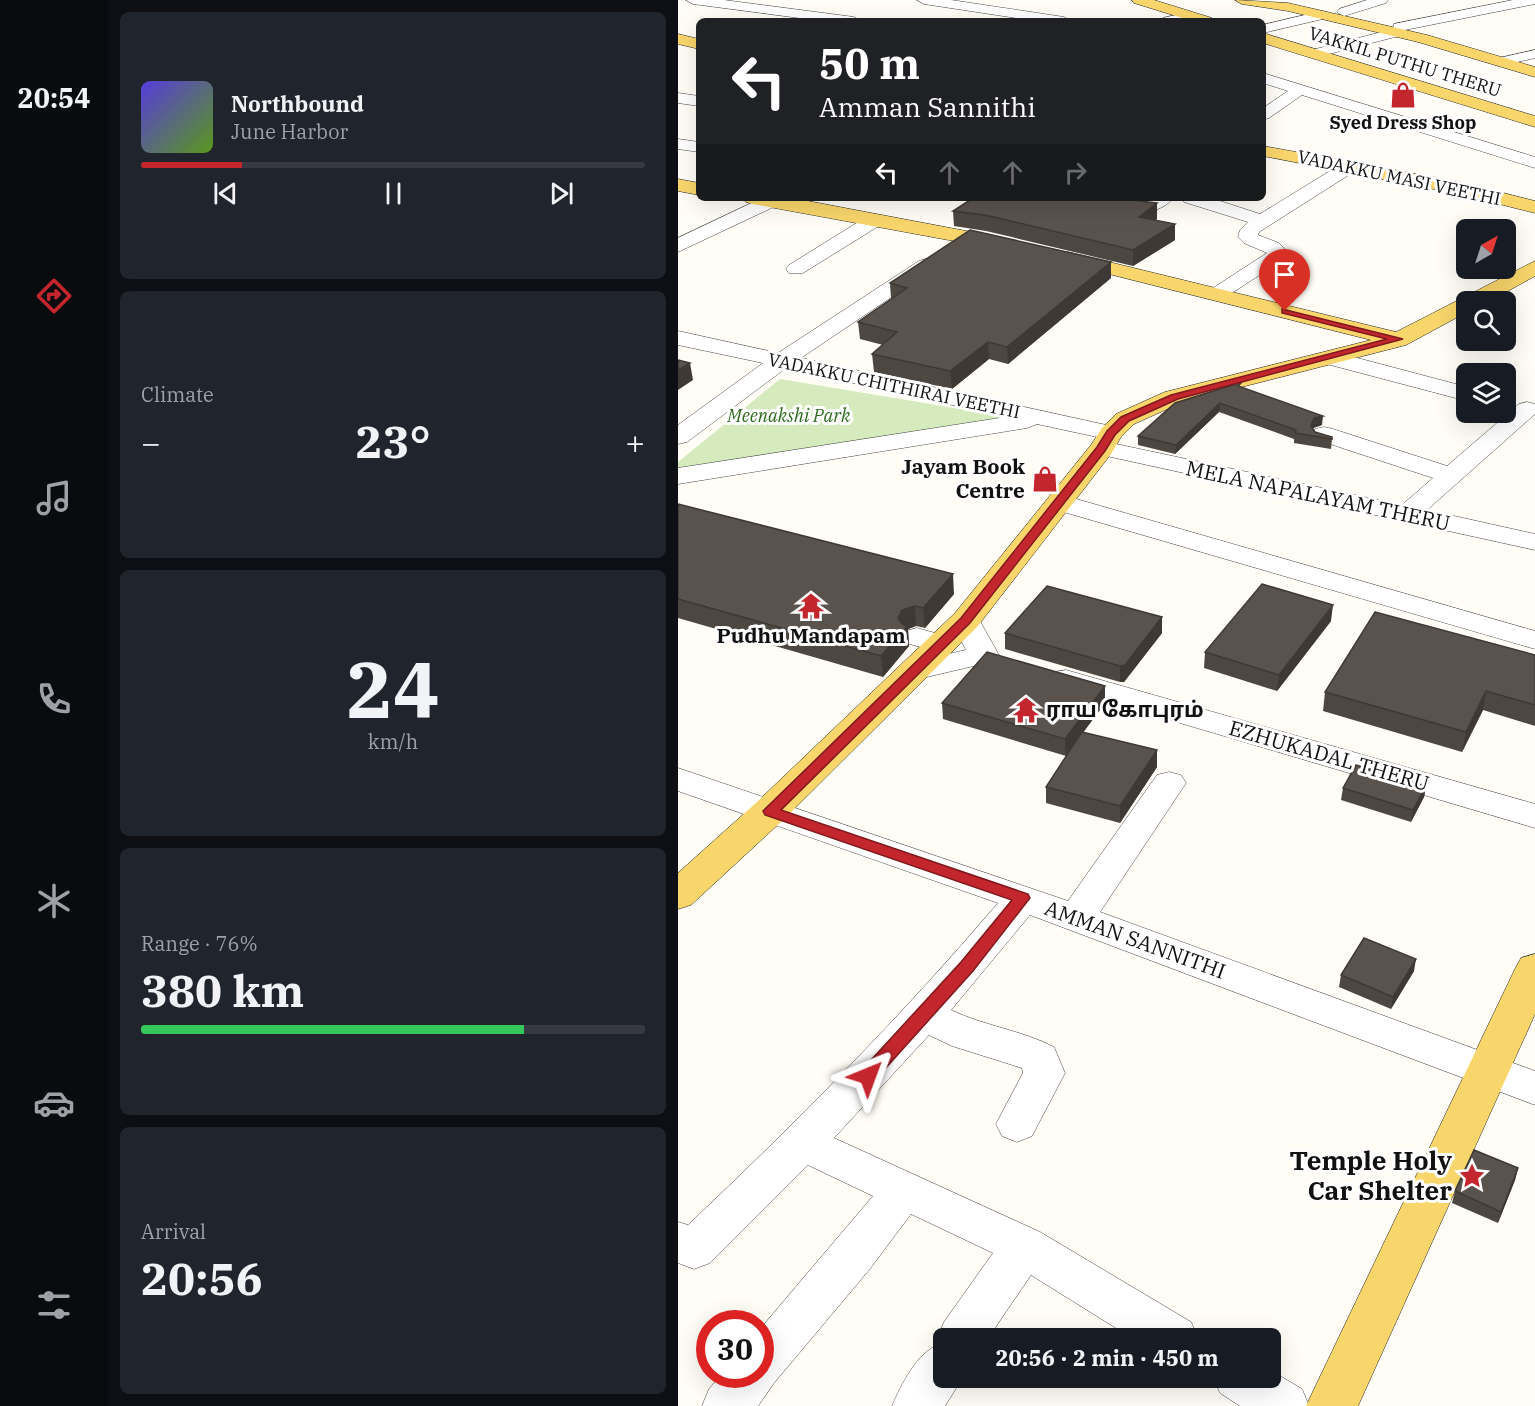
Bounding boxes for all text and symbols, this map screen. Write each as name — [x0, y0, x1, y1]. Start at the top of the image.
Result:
street label: VAKKIL PUTHU THERU — [1306, 21, 1504, 102]
text: 50 m — [819, 36, 920, 91]
icon: left — [720, 42, 798, 120]
text: 20:54 — [18, 80, 90, 115]
shop icon: Syed Dress Shop — [1388, 80, 1418, 110]
text: Northbound — [231, 89, 364, 118]
text: Amman Sannithi — [819, 89, 1036, 124]
place label: Syed Dress Shop — [1330, 111, 1476, 134]
text: June Harbor — [231, 118, 348, 145]
street label: VADAKKU MASI VEETHI — [1295, 145, 1503, 210]
icon: left — [870, 156, 903, 189]
icon: ahead — [933, 156, 966, 189]
icon: ahead — [996, 156, 1029, 189]
icon: right — [1059, 156, 1092, 189]
icon: previous — [209, 177, 242, 210]
icon: pause — [377, 177, 410, 210]
icon: next — [545, 177, 578, 210]
north arrow — [1456, 219, 1516, 279]
map controls — [1456, 219, 1516, 423]
pin — [1259, 249, 1310, 311]
icon: arrive — [1268, 258, 1301, 291]
icon: directions — [33, 275, 75, 317]
button: search — [1456, 291, 1516, 351]
street label: VADAKKU CHITHIRAI VEETHI — [766, 348, 1022, 424]
button: layers — [1456, 363, 1516, 423]
text: Climate — [141, 381, 214, 408]
park label: Meenakshi Park — [726, 404, 851, 427]
text: 23° — [355, 412, 431, 470]
text: − — [141, 421, 161, 464]
text: + — [625, 421, 645, 464]
place label: Jayam Book Centre — [901, 452, 1025, 504]
street label: MELA NAPALAYAM THERU — [1183, 453, 1453, 537]
shop icon: Jayam Book Centre — [1030, 464, 1060, 494]
icon: music — [33, 477, 75, 519]
temple icon: Pudhu Mandapam — [796, 591, 826, 621]
place label: Pudhu Mandapam — [716, 621, 906, 649]
text: 24 — [346, 638, 440, 739]
icon: phone — [33, 678, 75, 720]
temple icon: ராய கோபுரம் — [1011, 695, 1041, 725]
place label: ராய கோபுரம் — [1046, 695, 1204, 723]
street label: EZHUKADAL THERU — [1226, 713, 1433, 797]
text: km/h — [368, 728, 418, 755]
icon: climate — [33, 880, 75, 922]
street label: AMMAN SANNITHI — [1041, 893, 1230, 985]
text: Range · 76% — [141, 930, 258, 957]
text: 380 km — [141, 961, 304, 1019]
position arrow — [836, 1044, 900, 1108]
icon: car — [33, 1082, 75, 1124]
place label: Temple Holy Car Shelter — [1289, 1143, 1452, 1207]
place icon: Temple Holy Car Shelter — [1457, 1161, 1487, 1191]
text: Arrival — [141, 1218, 206, 1245]
text: 20:56 — [141, 1249, 263, 1307]
icon: filters — [33, 1284, 75, 1326]
speed limit sign: 30 — [696, 1310, 774, 1388]
text: 20:56 · 2 min · 450 m — [995, 1343, 1219, 1372]

